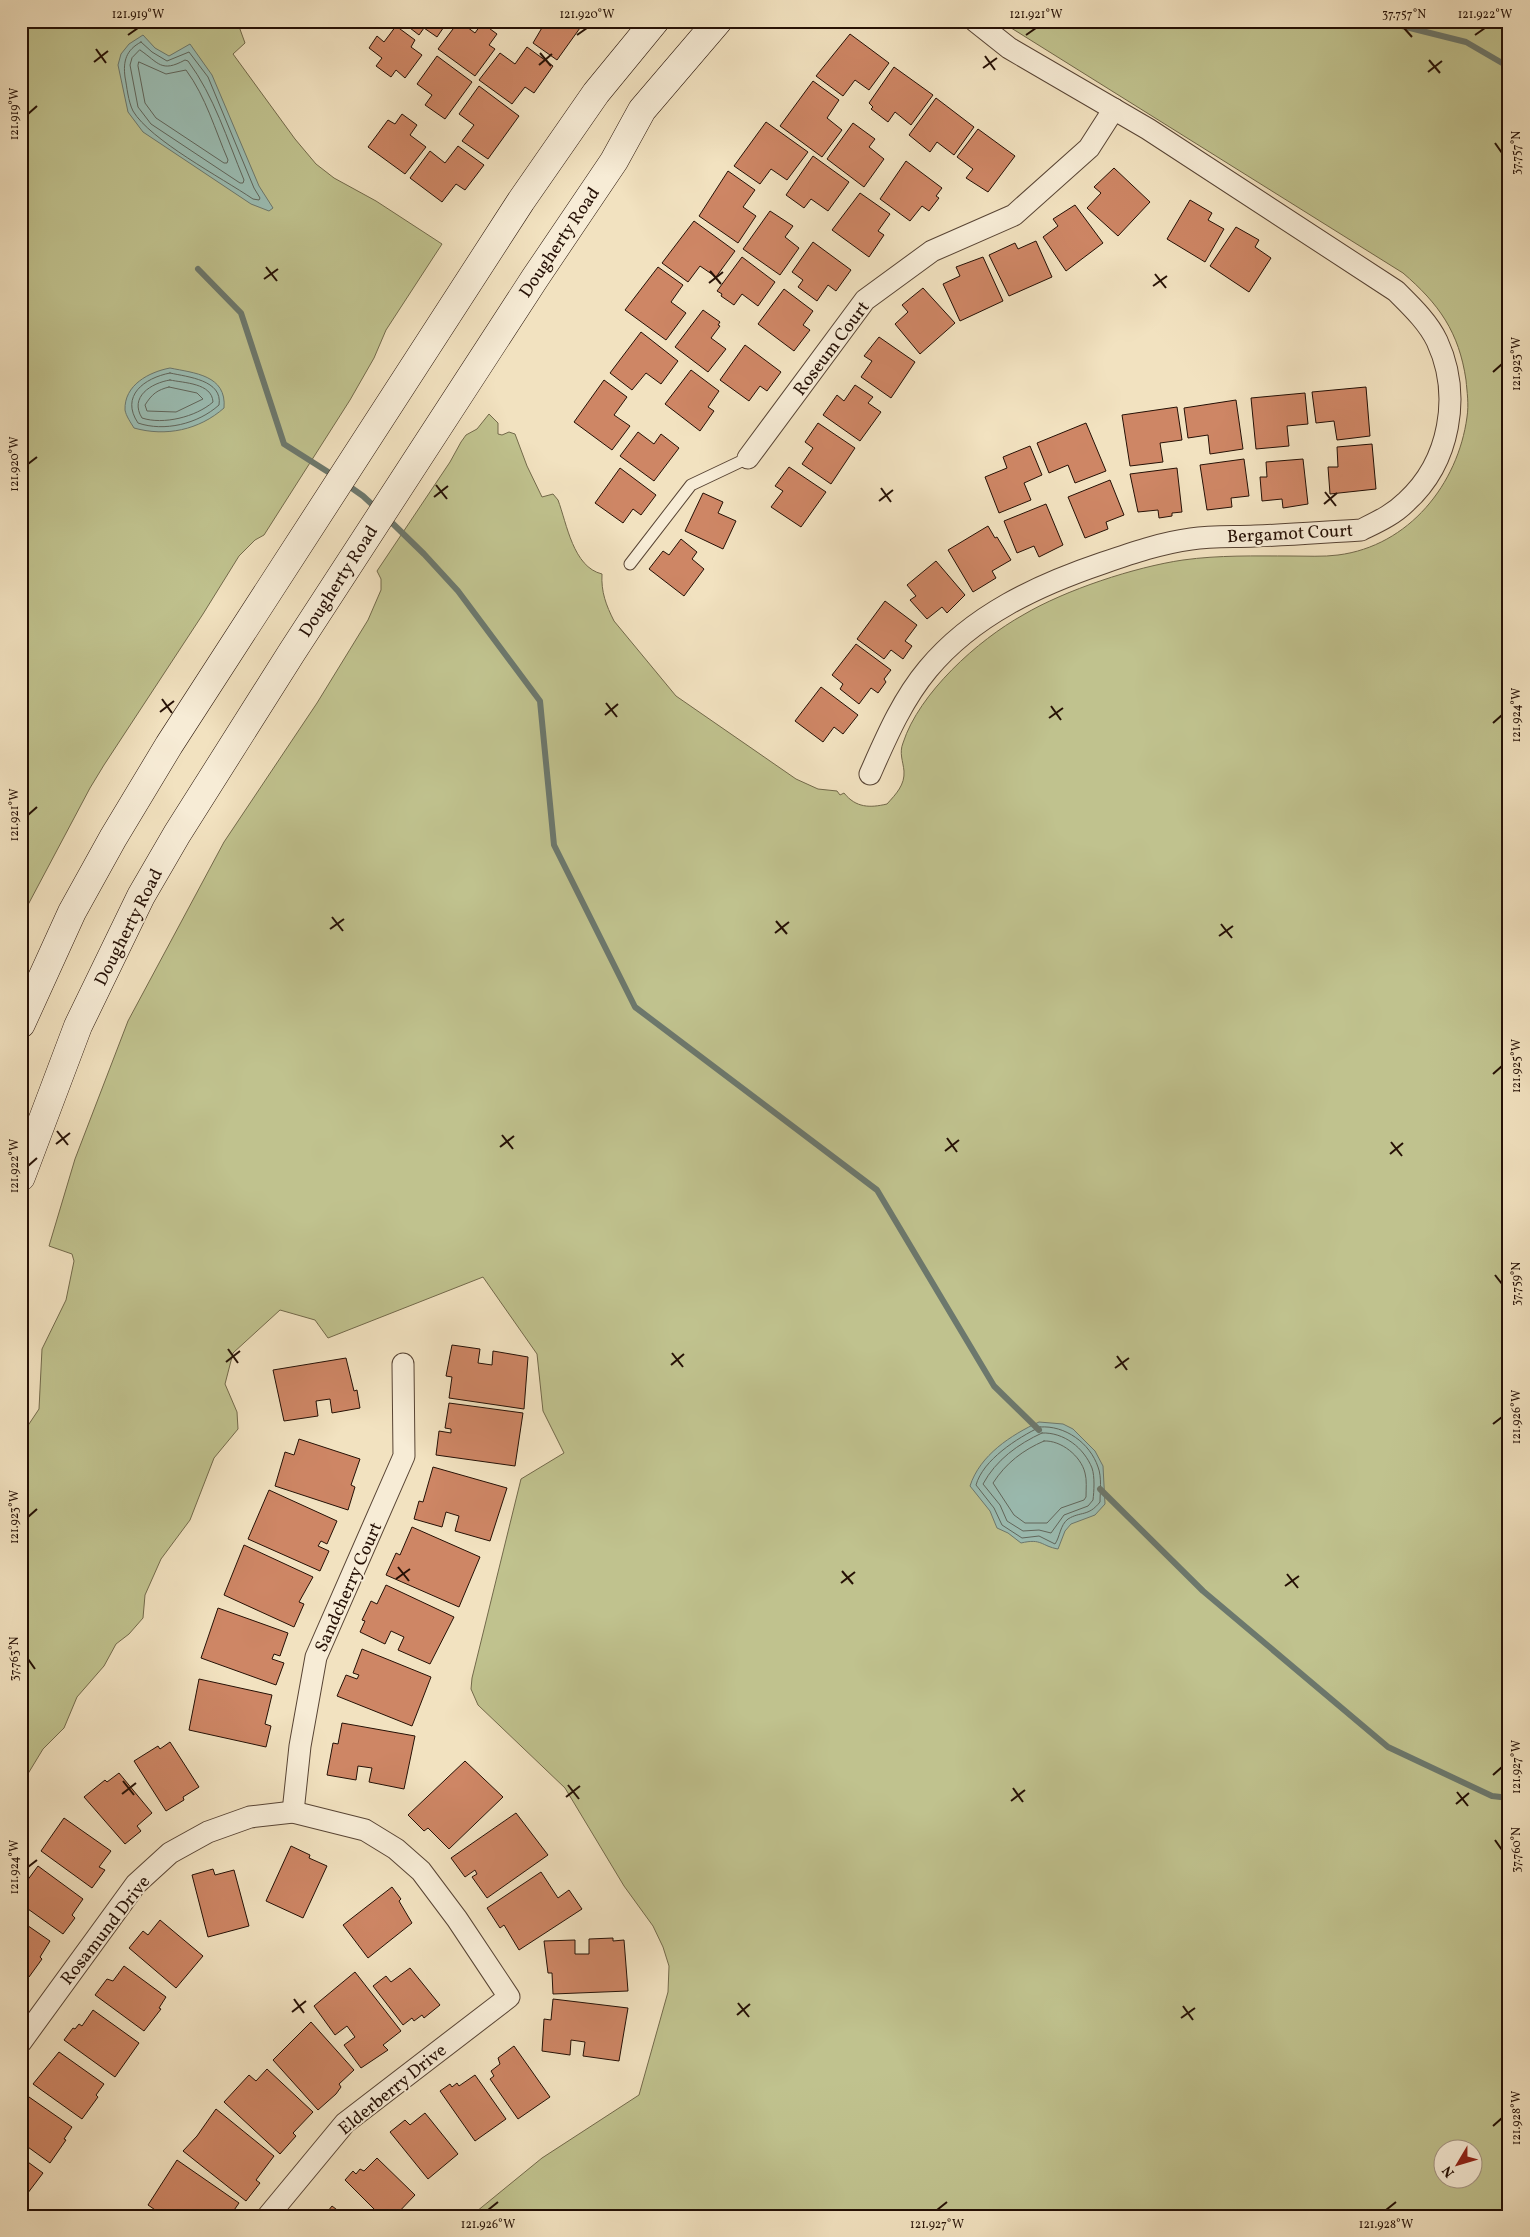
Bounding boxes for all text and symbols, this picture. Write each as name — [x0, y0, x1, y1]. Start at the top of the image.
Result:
text: 121.919°W — [112, 7, 164, 23]
text: 121.920°W — [559, 7, 615, 23]
text: 121.921°W — [1009, 7, 1063, 23]
text: 37.757°N — [1382, 7, 1426, 23]
text: 121.922°W — [1458, 7, 1512, 23]
text: 121.919°W — [7, 88, 23, 140]
text: 37.757°N — [1509, 131, 1525, 175]
street label: Dougherty Road — [514, 183, 607, 303]
street label: Roseum Court — [788, 296, 876, 401]
text: 121.923°W — [1509, 337, 1525, 391]
text: 121.920°W — [7, 436, 23, 492]
street label: Bergamot Court — [1226, 519, 1354, 550]
street label: Dougherty Road — [294, 521, 385, 643]
text: 121.924°W — [1509, 688, 1525, 742]
text: 121.921°W — [7, 788, 23, 842]
street label: Dougherty Road — [89, 865, 170, 991]
text: 121.925°W — [1509, 1039, 1525, 1093]
text: 121.922°W — [7, 1139, 23, 1193]
text: 37.759°N — [1509, 1262, 1525, 1306]
text: 121.926°W — [1509, 1390, 1525, 1444]
text: 121.923°W — [7, 1490, 23, 1544]
street label: Sandcherry Court — [310, 1519, 389, 1657]
text: 37.763°N — [7, 1637, 23, 1681]
text: 121.927°W — [1509, 1740, 1525, 1794]
text: 37.760°N — [1509, 1827, 1525, 1873]
text: 121.924°W — [7, 1840, 23, 1894]
street label: Rosamund Drive — [55, 1871, 157, 1991]
street label: Elderberry Drive — [334, 2039, 452, 2142]
text: 121.928°W — [1509, 2091, 1525, 2145]
north arrow — [1432, 2140, 1482, 2190]
text: N — [1438, 2161, 1460, 2181]
text: 121.926°W — [461, 2217, 515, 2233]
text: 121.927°W — [910, 2217, 964, 2233]
text: 121.928°W — [1359, 2217, 1413, 2233]

